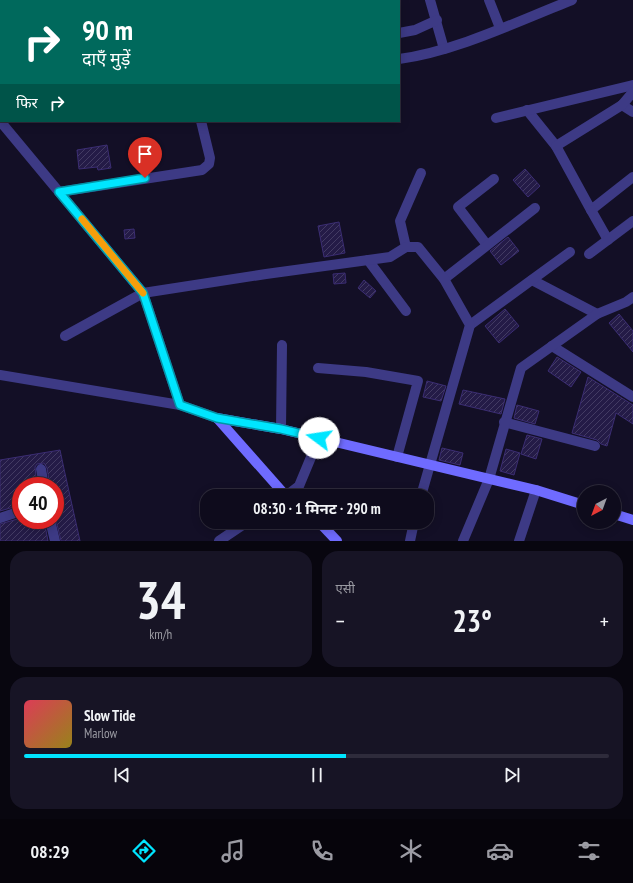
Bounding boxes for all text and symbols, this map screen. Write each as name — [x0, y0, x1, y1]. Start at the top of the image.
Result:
text: 90 m — [82, 11, 133, 48]
icon: right — [16, 16, 68, 68]
text: दाएँ मुड़ें — [82, 47, 130, 70]
icon: right — [46, 92, 68, 114]
text: फिर — [16, 93, 38, 112]
pin — [128, 137, 162, 178]
icon: arrive — [134, 143, 156, 165]
position arrow — [298, 417, 340, 459]
speed limit sign: 40 — [12, 477, 64, 529]
north arrow — [577, 485, 621, 529]
map controls — [577, 485, 621, 529]
text: 08:30 · 1 मिनट · 290 m — [253, 499, 381, 518]
text: 34 — [136, 566, 186, 633]
text: एसी — [336, 580, 355, 597]
text: 23° — [452, 601, 492, 640]
text: − — [336, 607, 345, 635]
text: + — [600, 607, 609, 635]
text: km/h — [149, 626, 172, 643]
text: Slow Tide — [84, 706, 136, 725]
text: Marlow — [84, 725, 117, 742]
icon: previous — [111, 764, 133, 786]
icon: pause — [306, 764, 328, 786]
icon: next — [501, 764, 523, 786]
icon: directions — [130, 837, 158, 865]
icon: music — [219, 837, 247, 865]
icon: phone — [308, 837, 336, 865]
icon: climate — [397, 837, 425, 865]
icon: car — [486, 837, 514, 865]
icon: filters — [575, 837, 603, 865]
text: 08:29 — [30, 840, 69, 863]

